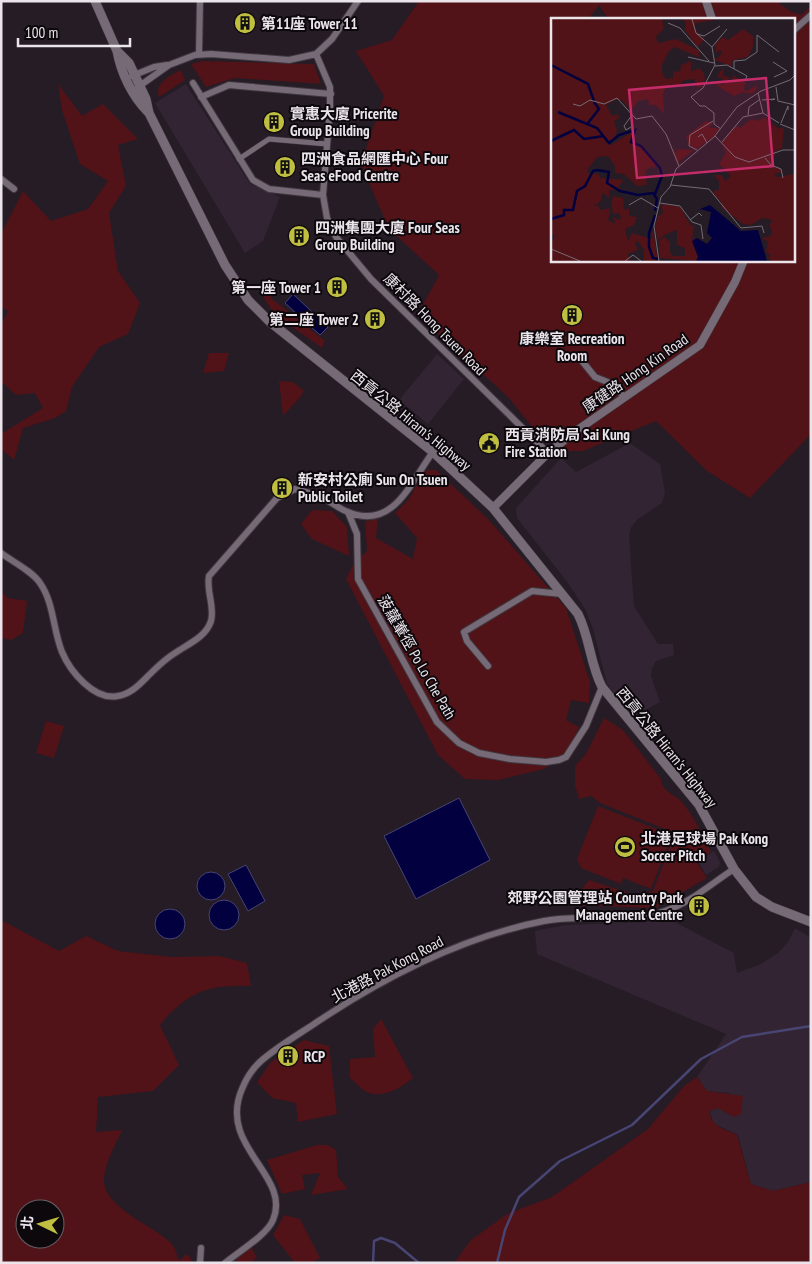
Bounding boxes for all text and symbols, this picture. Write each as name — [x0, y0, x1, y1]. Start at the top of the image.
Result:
building icon: 第11座 Tower 11 — [233, 11, 257, 35]
place label: 第11座 Tower 11 — [261, 14, 358, 33]
scale bar — [18, 15, 130, 47]
inset map — [551, 18, 794, 261]
text: 100 m — [25, 23, 58, 42]
place label: 實惠大廈 Pricerite Group Building — [290, 104, 398, 140]
building icon: 實惠大廈 Pricerite Group Building — [262, 110, 286, 134]
place label: 四洲食品網匯中心 Four Seas eFood Centre — [301, 149, 449, 185]
building icon: 四洲食品網匯中心 Four Seas eFood Centre — [273, 155, 297, 179]
place label: 四洲集團大廈 Four Seas Group Building — [315, 218, 460, 254]
building icon: 四洲集團大廈 Four Seas Group Building — [287, 224, 311, 248]
street label: 康村路 Hong Tsuen Road — [380, 269, 490, 379]
building icon: 第一座 Tower 1 — [325, 275, 349, 299]
place label: 第一座 Tower 1 — [231, 278, 321, 297]
building icon: 康樂室 Recreation Room — [560, 303, 584, 327]
building icon: 第二座 Tower 2 — [363, 307, 387, 331]
place label: 第二座 Tower 2 — [269, 310, 359, 329]
place label: 康樂室 Recreation Room — [520, 329, 625, 365]
street label: 康健路 Hong Kin Road — [578, 329, 692, 417]
street label: 西貢公路 Hiram's Highway — [347, 366, 475, 475]
place label: 西貢消防局 Sai Kung Fire Station — [505, 425, 630, 461]
public building icon: 西貢消防局 Sai Kung Fire Station — [477, 431, 501, 455]
place label: 新安村公廁 Sun On Tsuen Public Toilet — [298, 470, 448, 506]
building icon: 新安村公廁 Sun On Tsuen Public Toilet — [270, 476, 294, 500]
street label: 菠蘿輋徑 Po Lo Che Path — [374, 591, 460, 723]
street label: 西貢公路 Hiram's Highway — [613, 683, 722, 811]
place label: 北港足球場 Pak Kong Soccer Pitch — [641, 829, 769, 865]
sports icon: 北港足球場 Pak Kong Soccer Pitch — [613, 835, 637, 859]
place label: 郊野公園管理站 Country Park Management Centre — [507, 888, 684, 924]
building icon: 郊野公園管理站 Country Park Management Centre — [687, 894, 711, 918]
street label: 北港路 Pak Kong Road — [328, 931, 446, 1007]
building icon: RCP — [276, 1044, 300, 1068]
place label: RCP — [304, 1047, 325, 1066]
north arrow — [15, 1199, 65, 1249]
text: 北 — [17, 1215, 37, 1231]

